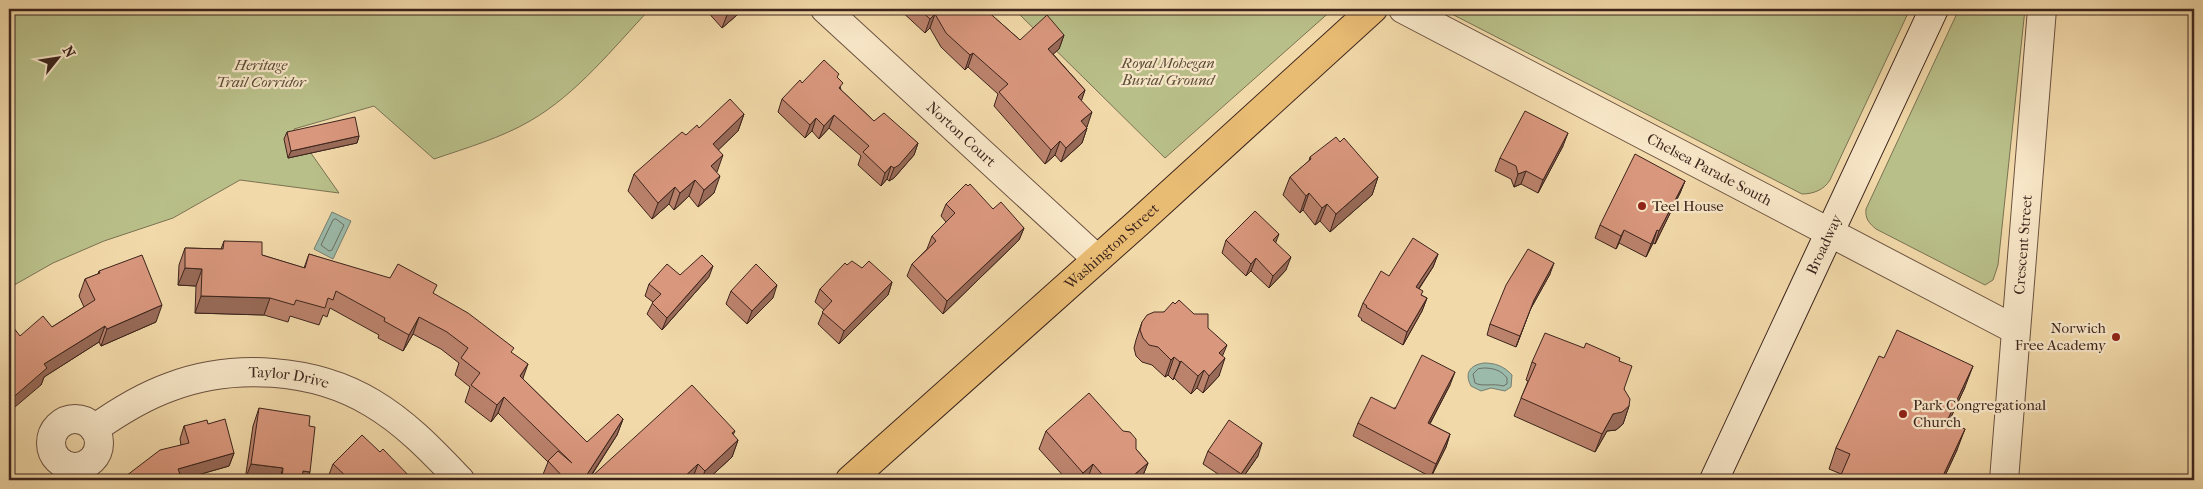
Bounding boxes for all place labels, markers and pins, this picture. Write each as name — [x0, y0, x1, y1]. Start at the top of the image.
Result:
place label: Teel House — [1652, 197, 1724, 215]
marker: Teel House — [1636, 200, 1648, 212]
place label: Norwich Free Academy — [2015, 319, 2107, 354]
marker: Norwich Free Academy — [2110, 331, 2122, 343]
place label: Park Congregational Church — [1913, 396, 2046, 431]
marker: Park Congregational Church — [1897, 408, 1909, 420]

